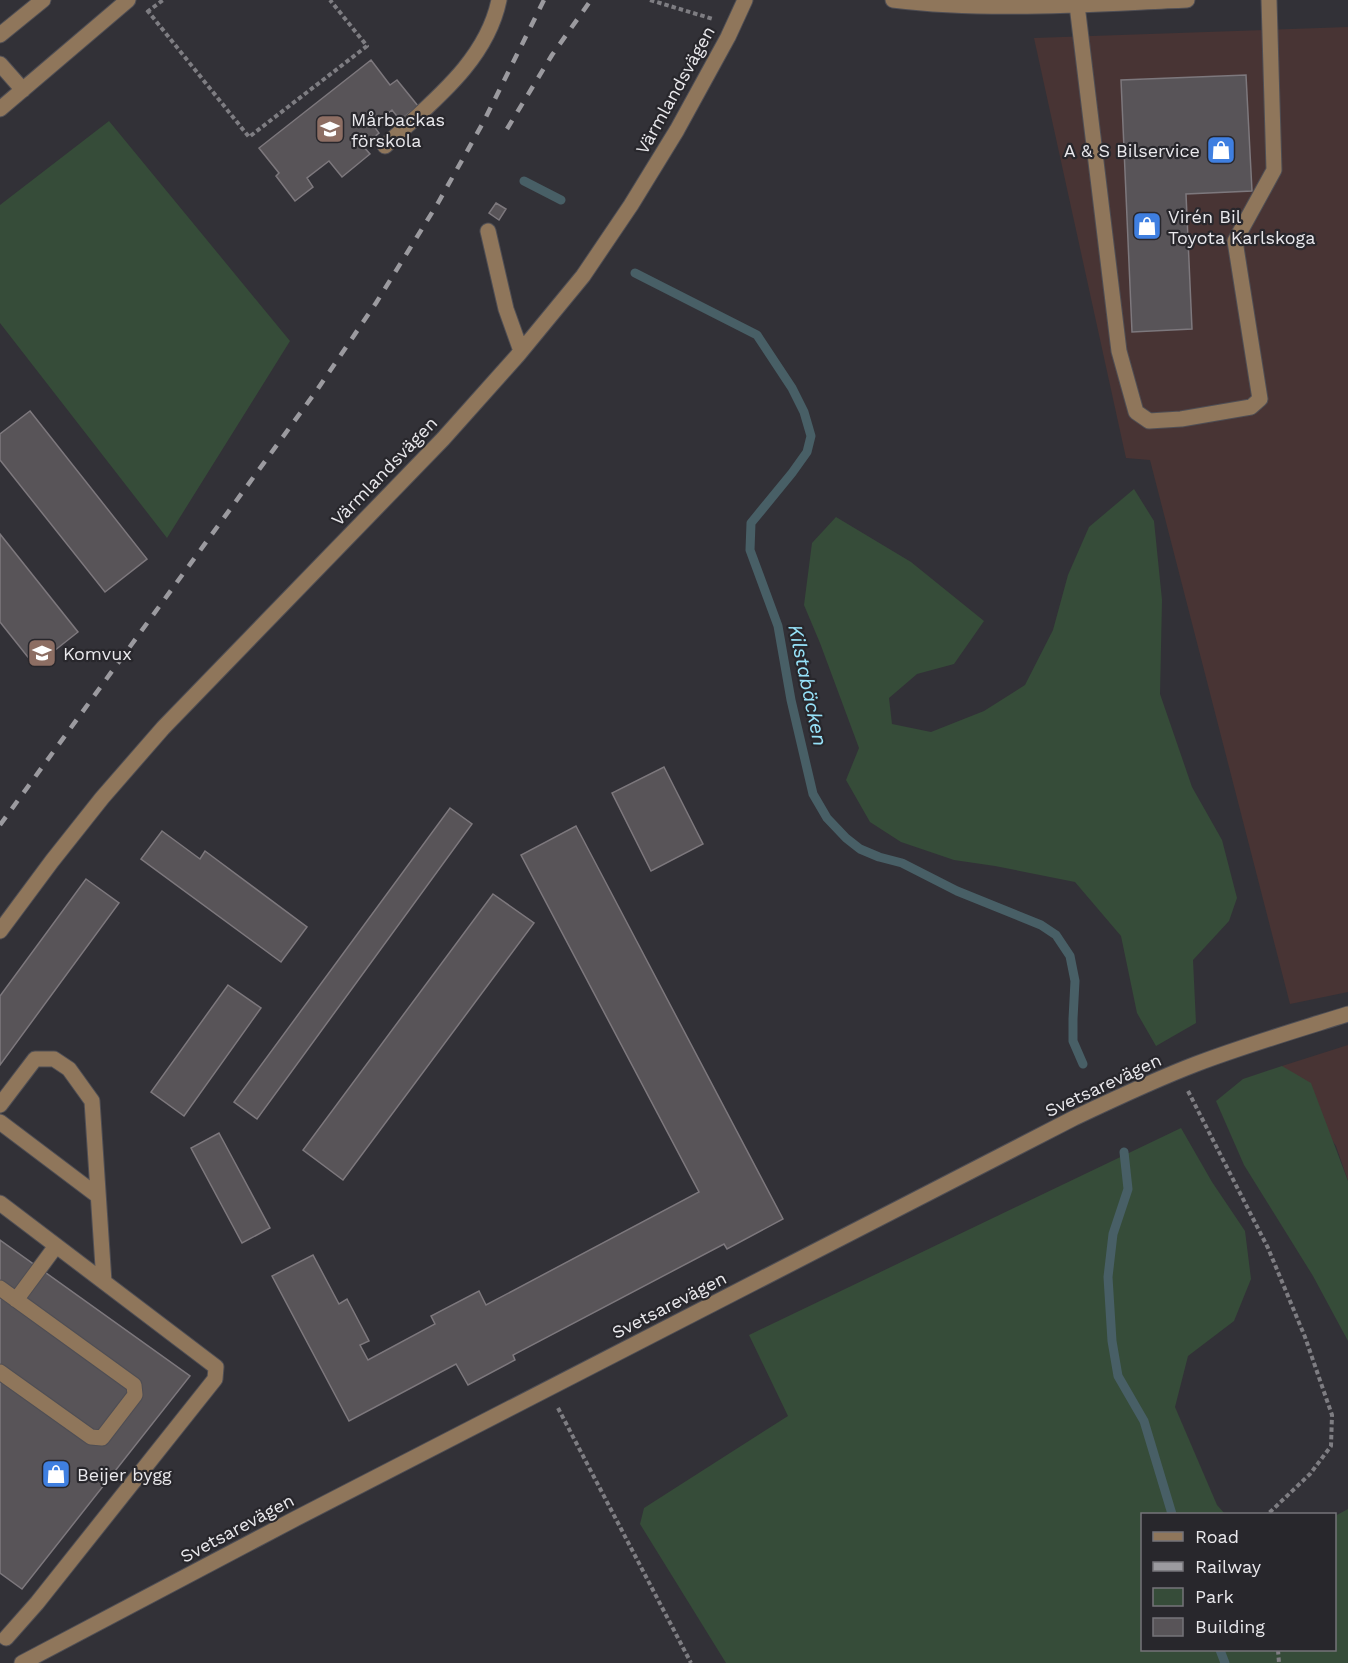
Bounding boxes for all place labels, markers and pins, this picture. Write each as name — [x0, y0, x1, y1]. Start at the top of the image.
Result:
place label: Mårbackas förskola — [351, 109, 445, 151]
school or university icon: Mårbackas förskola — [314, 113, 346, 145]
shop icon: A & S Bilservice — [1205, 134, 1237, 166]
place label: A & S Bilservice — [1064, 140, 1200, 161]
place label: Virén Bil Toyota Karlskoga — [1168, 206, 1315, 248]
shop icon: Virén Bil Toyota Karlskoga — [1131, 210, 1163, 242]
school or university icon: Komvux — [26, 637, 58, 669]
place label: Komvux — [63, 643, 132, 664]
shop icon: Beijer bygg — [40, 1458, 72, 1490]
place label: Beijer bygg — [77, 1464, 172, 1485]

